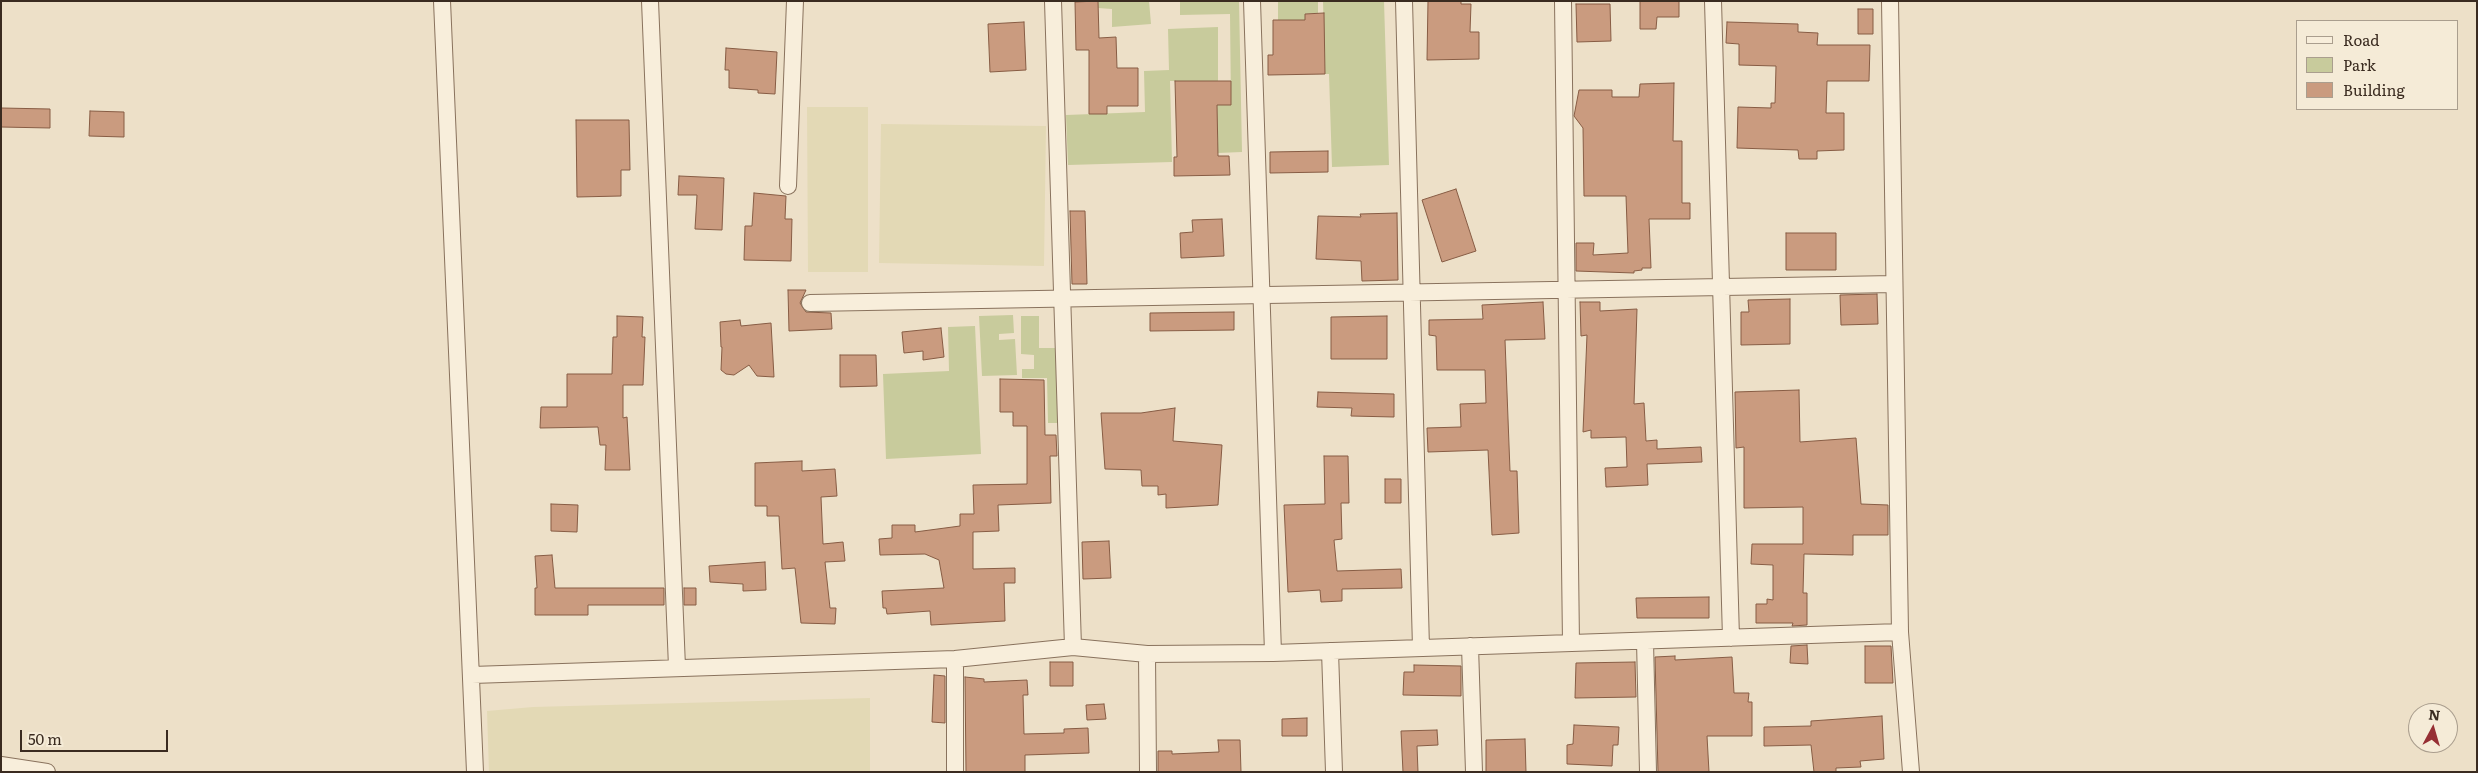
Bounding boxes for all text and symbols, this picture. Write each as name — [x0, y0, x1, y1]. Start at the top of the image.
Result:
legend — [2296, 20, 2458, 110]
text: Road — [2343, 28, 2379, 51]
text: Park — [2343, 53, 2376, 76]
text: Building — [2343, 78, 2405, 101]
north arrow — [2408, 703, 2458, 753]
text: N — [2428, 704, 2441, 725]
scale bar — [22, 720, 170, 752]
text: 50 m — [28, 727, 62, 750]

